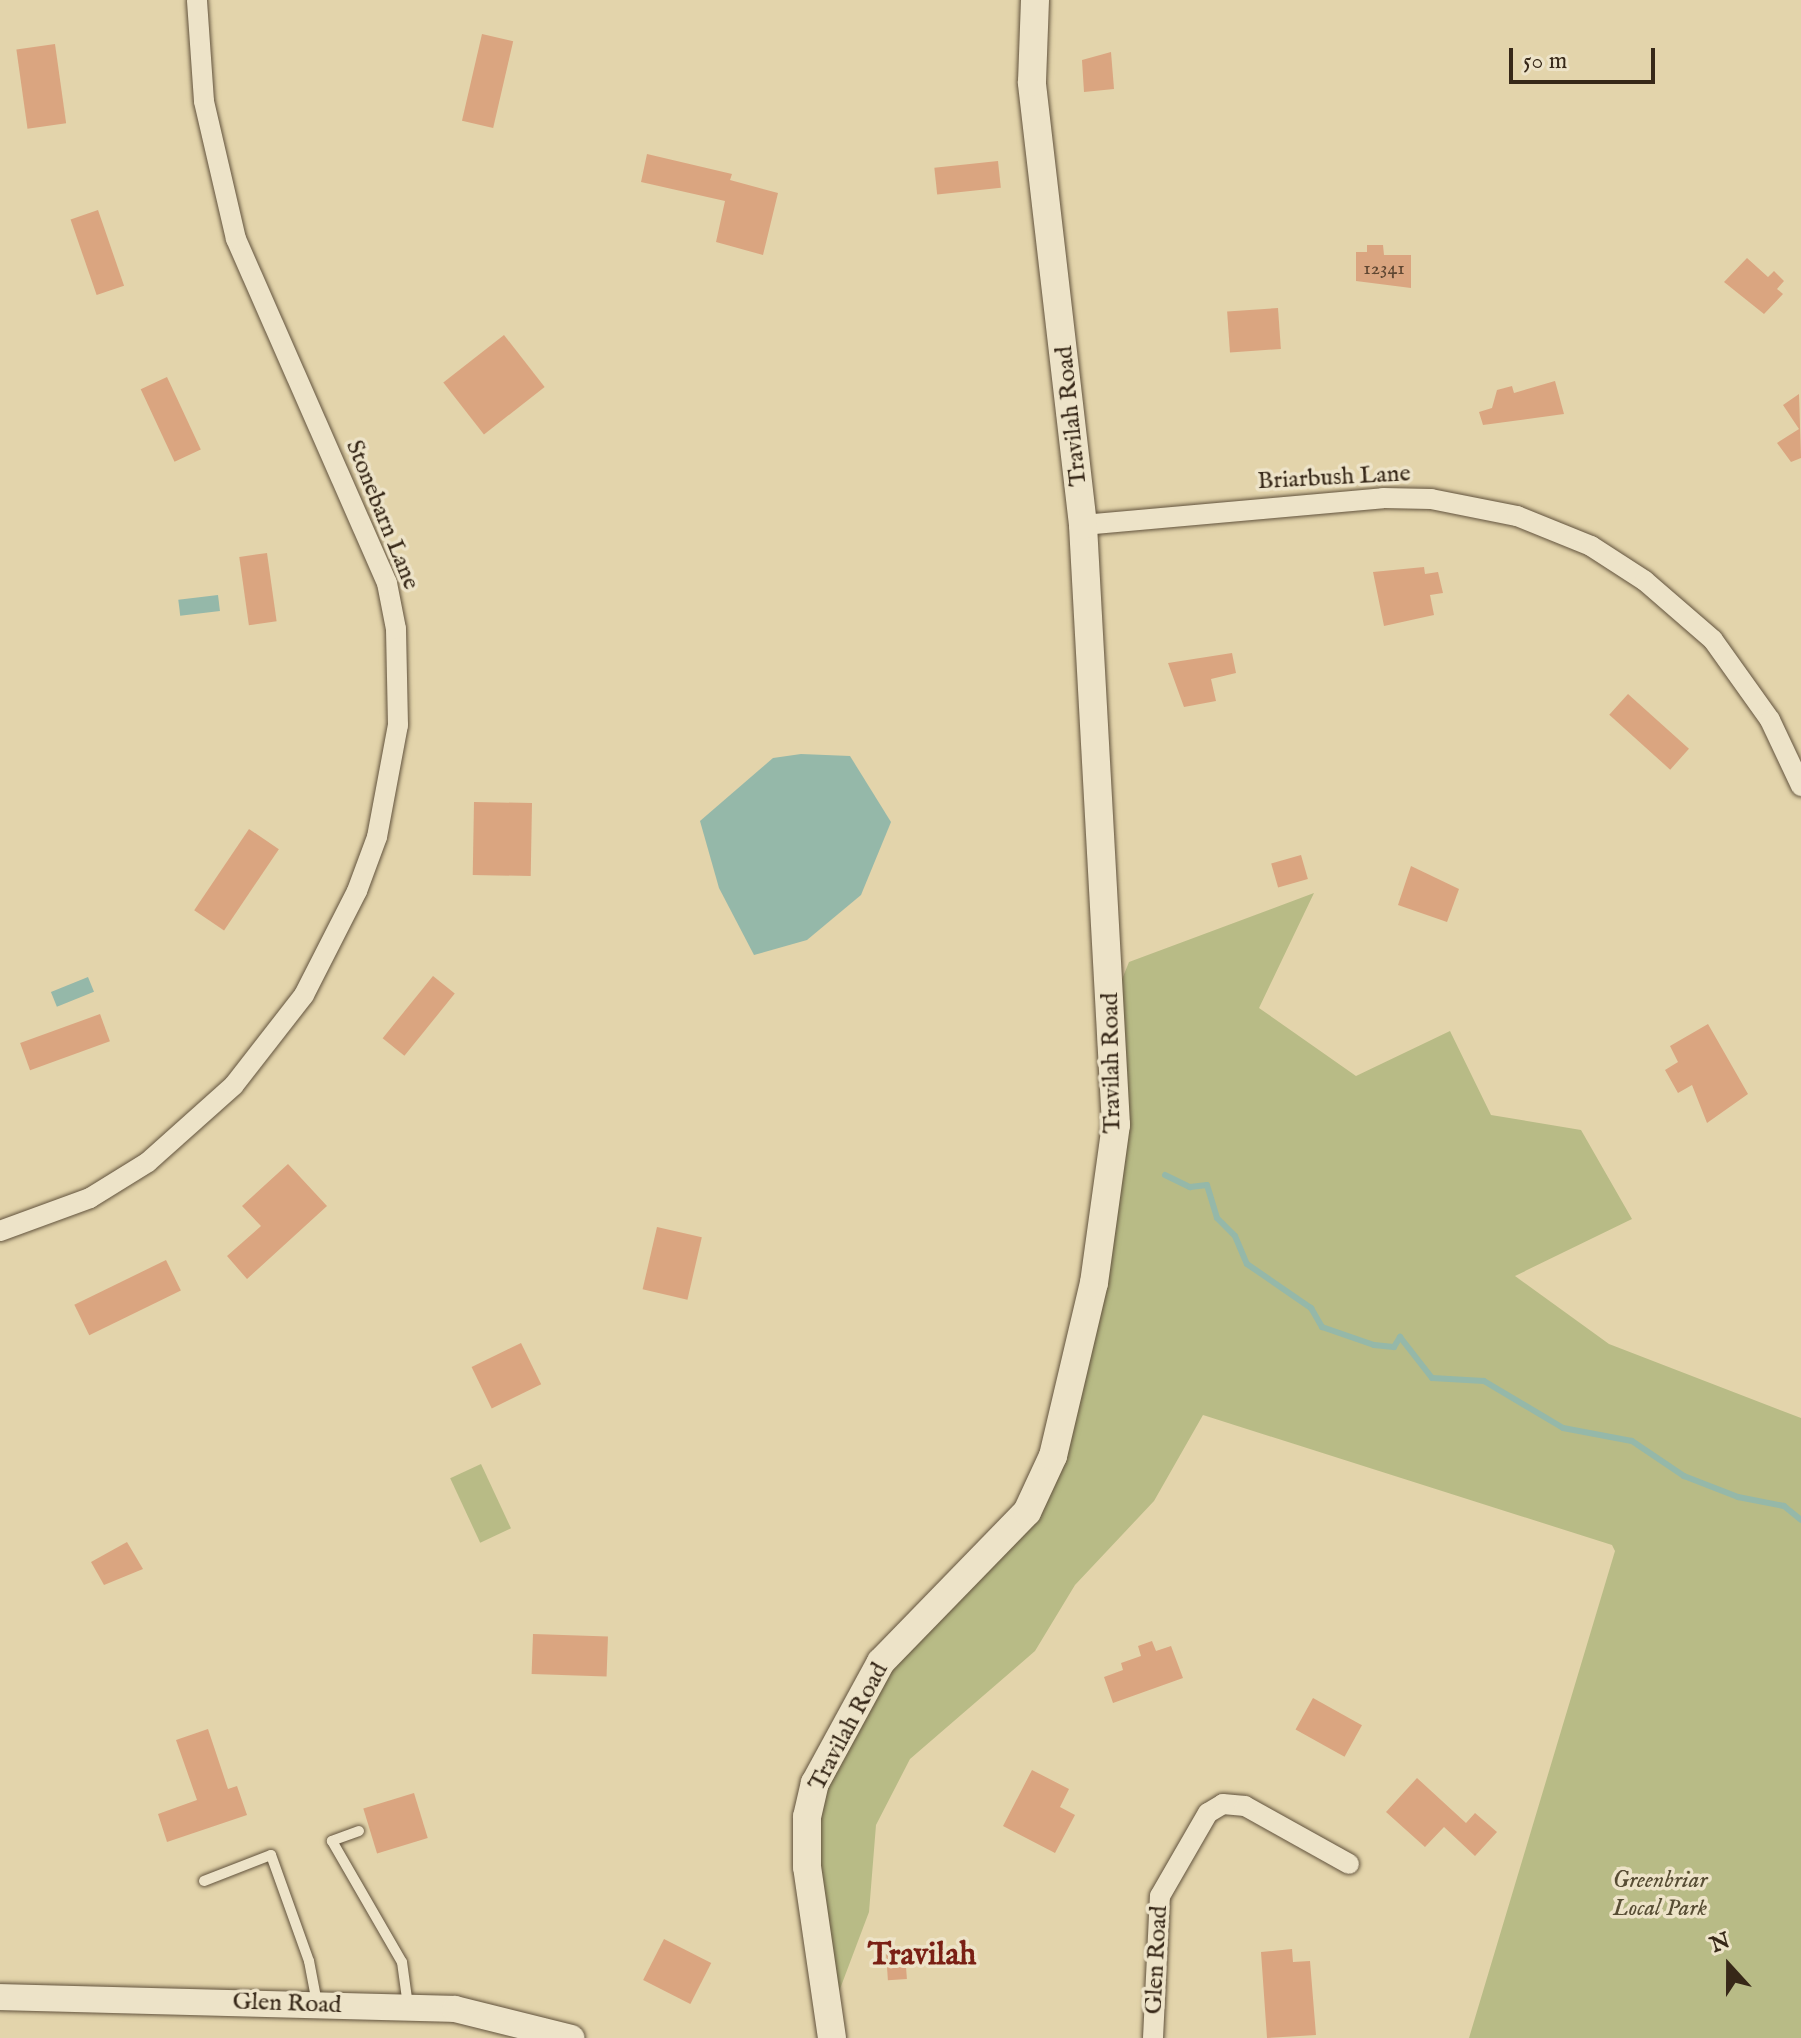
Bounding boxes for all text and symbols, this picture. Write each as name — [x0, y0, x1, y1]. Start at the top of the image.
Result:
scale bar — [1513, 32, 1659, 82]
text: 50 m — [1523, 46, 1567, 77]
house number: 12341 — [1363, 256, 1405, 280]
street label: Travilah Road — [1050, 344, 1094, 488]
street label: Stonebarn Lane — [339, 436, 425, 594]
street label: Briarbush Lane — [1257, 460, 1411, 496]
street label: Travilah Road — [1096, 992, 1128, 1134]
street label: Travilah Road — [803, 1658, 895, 1796]
park label: Greenbriar Local Park — [1613, 1867, 1707, 1923]
street label: Glen Road — [1140, 1905, 1174, 2015]
north arrow — [1689, 1926, 1769, 2006]
text: N — [1706, 1927, 1734, 1960]
district label: Travilah — [868, 1937, 976, 1975]
street label: Glen Road — [232, 1988, 342, 2020]

